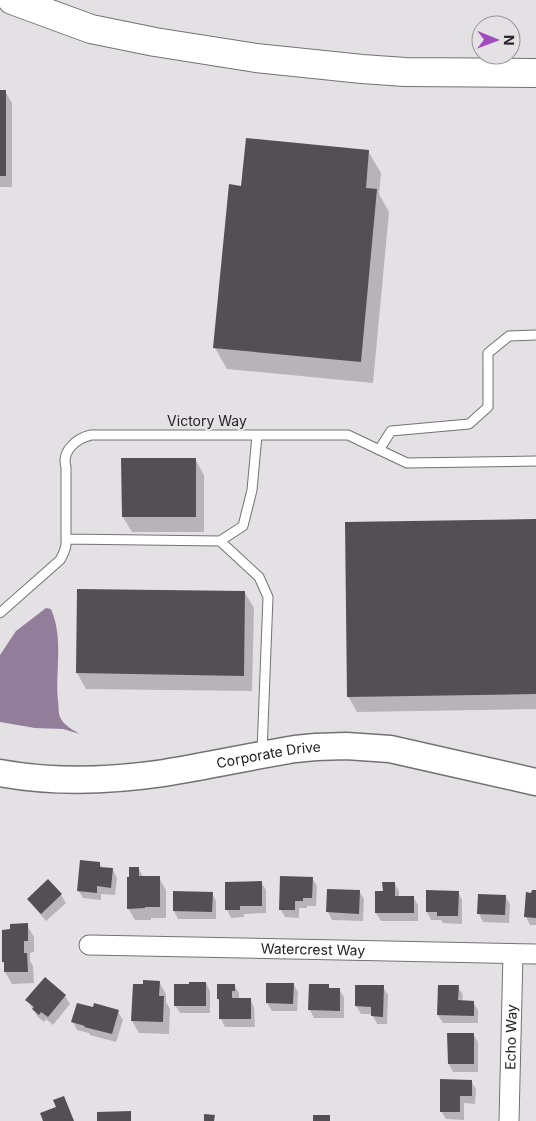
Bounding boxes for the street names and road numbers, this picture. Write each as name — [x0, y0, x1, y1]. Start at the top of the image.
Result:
street label: Victory Way — [167, 412, 247, 429]
street label: Corporate Drive — [215, 738, 321, 771]
street label: Watercrest Way — [261, 939, 365, 959]
street label: Echo Way — [501, 1004, 520, 1070]

